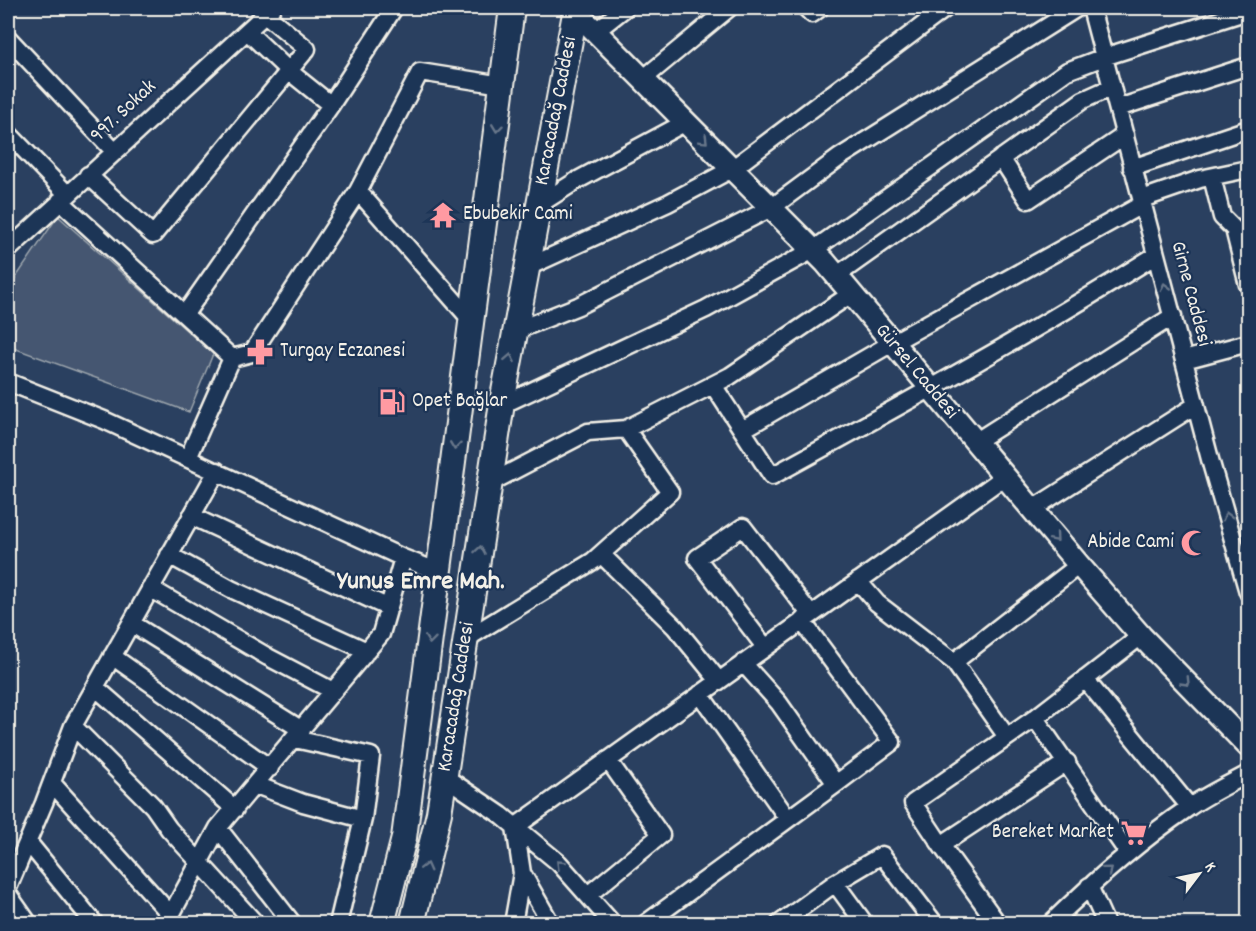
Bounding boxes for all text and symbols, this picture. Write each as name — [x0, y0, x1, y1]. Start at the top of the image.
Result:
street label: Karacadağ Caddesi — [528, 34, 586, 188]
street label: 997. Sokak — [84, 73, 164, 151]
one-way arrow — [491, 123, 503, 133]
one-way arrow — [697, 133, 707, 144]
temple icon: Ebubekir Cami — [428, 200, 458, 230]
place label: Ebubekir Cami — [463, 200, 573, 230]
street label: Girne Caddesi — [1162, 238, 1218, 350]
one-way arrow — [1160, 282, 1172, 293]
street label: Gürsel Caddesi — [867, 317, 965, 427]
pharmacy icon: Turgay Eczanesi — [245, 337, 275, 367]
place label: Turgay Eczanesi — [280, 337, 405, 367]
one-way arrow — [503, 353, 516, 363]
fuel station icon: Opet Bağlar — [377, 387, 407, 417]
place label: Opet Bağlar — [412, 387, 507, 417]
one-way arrow — [450, 442, 462, 451]
one-way arrow — [1221, 511, 1234, 521]
place label: Abide Cami — [1087, 528, 1174, 558]
mosque icon: Abide Cami — [1179, 528, 1209, 558]
one-way arrow — [1048, 531, 1059, 542]
one-way arrow — [473, 546, 485, 555]
district label: Yunus Emre Mah. — [336, 563, 505, 602]
street label: Karacadağ Caddesi — [430, 620, 484, 774]
one-way arrow — [424, 635, 437, 644]
one-way arrow — [1179, 675, 1190, 686]
place label: Bereket Market — [992, 818, 1114, 848]
supermarket icon: Bereket Market — [1119, 818, 1149, 848]
north arrow — [1169, 844, 1229, 904]
text: K — [1198, 858, 1222, 877]
one-way arrow — [556, 861, 567, 872]
one-way arrow — [419, 862, 431, 873]
one-way arrow — [1101, 866, 1112, 877]

